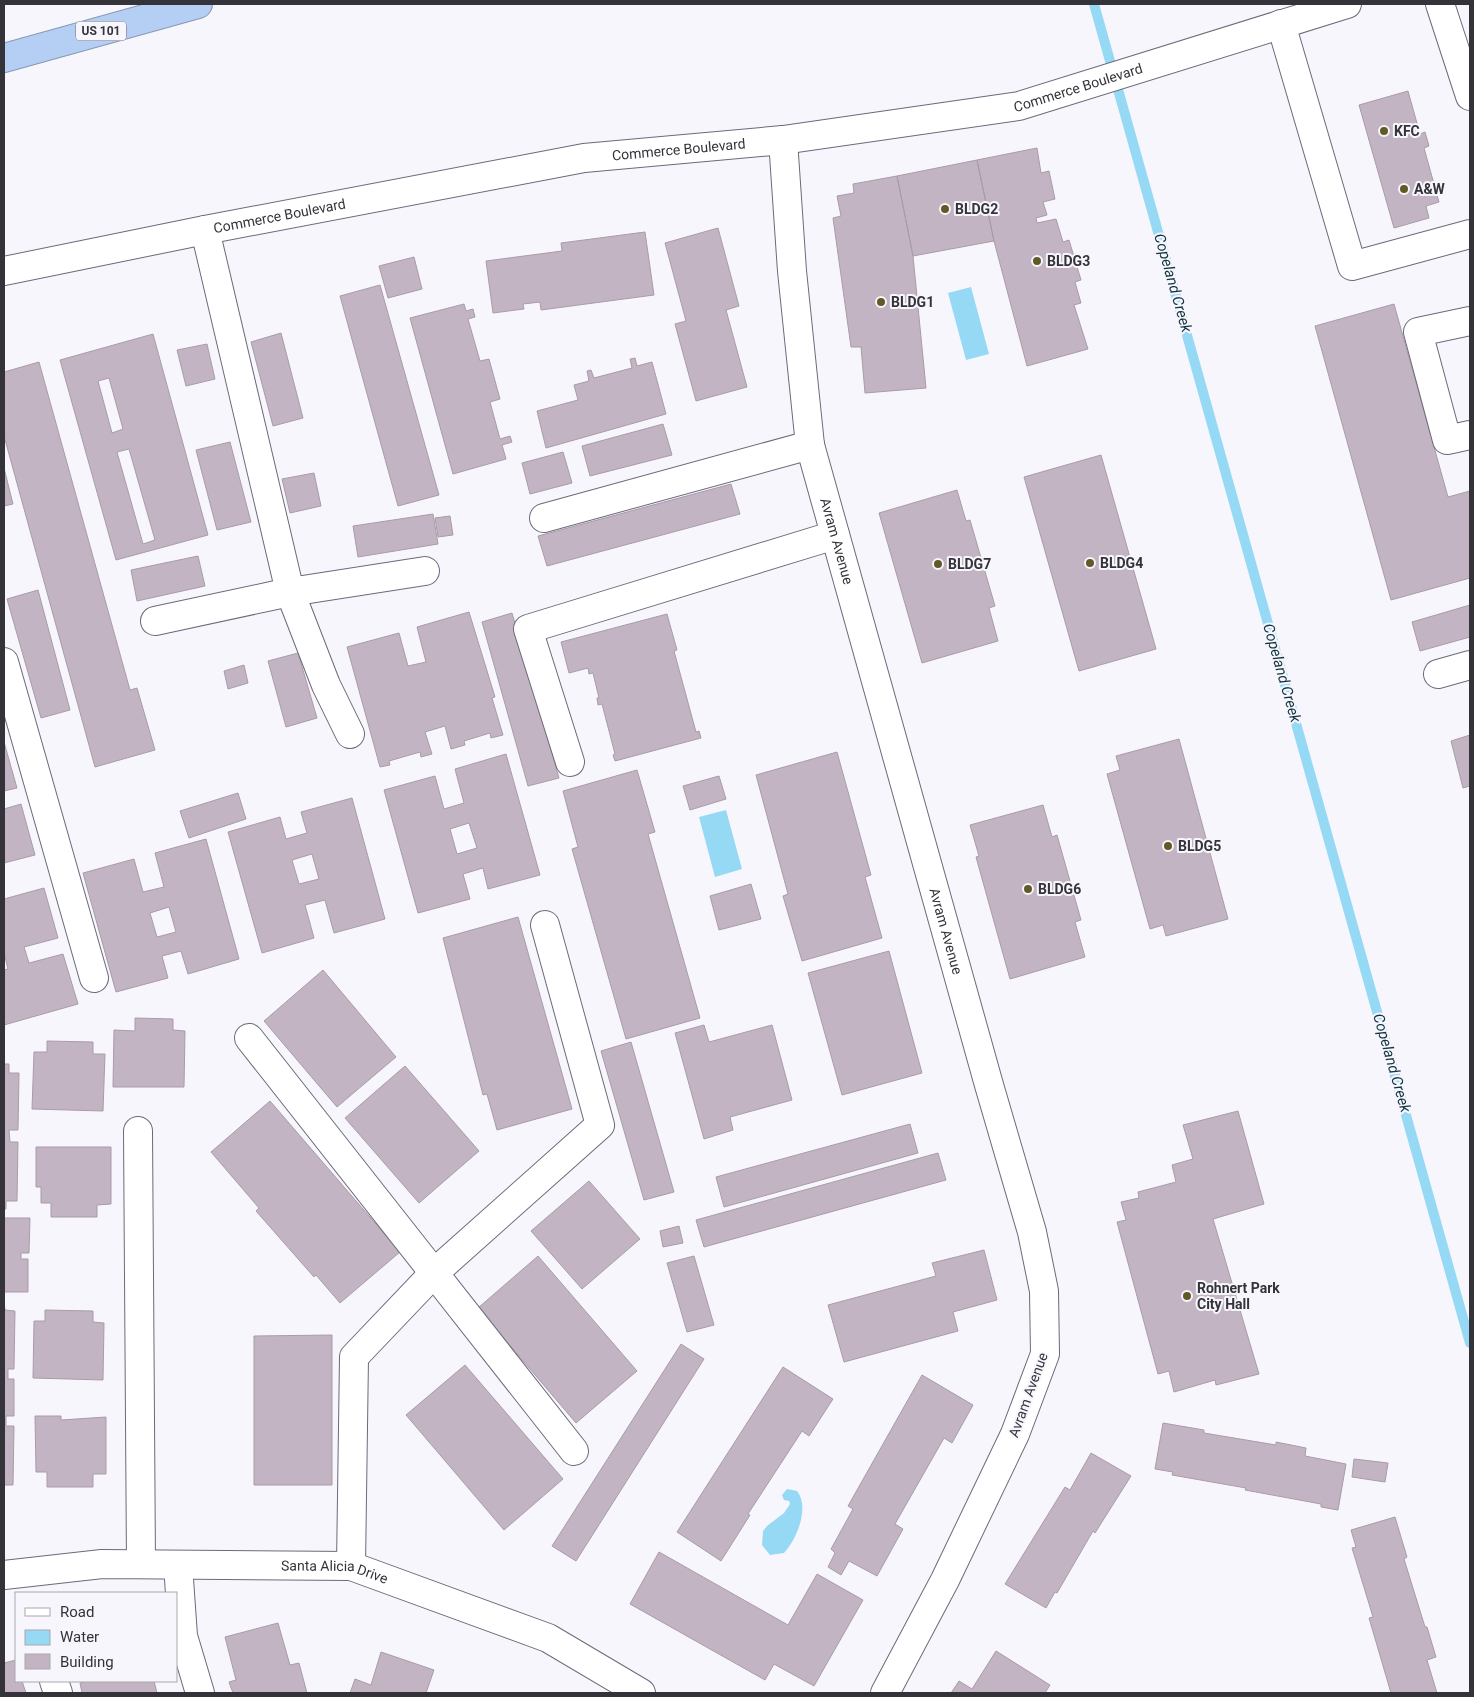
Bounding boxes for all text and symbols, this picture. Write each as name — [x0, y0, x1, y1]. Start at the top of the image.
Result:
road number: US 101 — [76, 22, 126, 40]
street label: Commerce Boulevard — [1013, 60, 1144, 115]
place label: KFC — [1394, 123, 1420, 139]
marker: KFC — [1378, 125, 1390, 137]
street label: Commerce Boulevard — [611, 135, 746, 163]
place label: A&W — [1414, 181, 1446, 197]
marker: A&W — [1398, 183, 1410, 195]
street label: Commerce Boulevard — [212, 195, 347, 236]
place label: BLDG2 — [955, 201, 998, 217]
marker: BLDG2 — [939, 203, 951, 215]
water label: Copeland Creek — [1150, 231, 1196, 335]
place label: BLDG3 — [1047, 253, 1090, 269]
marker: BLDG3 — [1031, 255, 1043, 267]
place label: BLDG1 — [891, 294, 934, 310]
marker: BLDG1 — [875, 296, 887, 308]
street label: Avram Avenue — [817, 496, 857, 586]
place label: BLDG4 — [1100, 555, 1143, 571]
place label: BLDG7 — [948, 556, 991, 572]
marker: BLDG4 — [1084, 557, 1096, 569]
marker: BLDG7 — [932, 558, 944, 570]
water label: Copeland Creek — [1259, 621, 1305, 725]
place label: BLDG5 — [1178, 838, 1221, 854]
marker: BLDG5 — [1162, 840, 1174, 852]
place label: BLDG6 — [1038, 881, 1081, 897]
marker: BLDG6 — [1022, 883, 1034, 895]
street label: Avram Avenue — [926, 886, 966, 976]
water label: Copeland Creek — [1369, 1011, 1415, 1115]
place label: Rohnert Park City Hall — [1197, 1280, 1280, 1312]
marker: Rohnert Park City Hall — [1181, 1290, 1193, 1302]
street label: Avram Avenue — [1005, 1350, 1051, 1440]
street label: Santa Alicia Drive — [281, 1557, 390, 1587]
legend — [15, 1592, 178, 1682]
text: Road — [60, 1603, 94, 1621]
text: Water — [60, 1628, 99, 1646]
text: Building — [60, 1653, 114, 1671]

